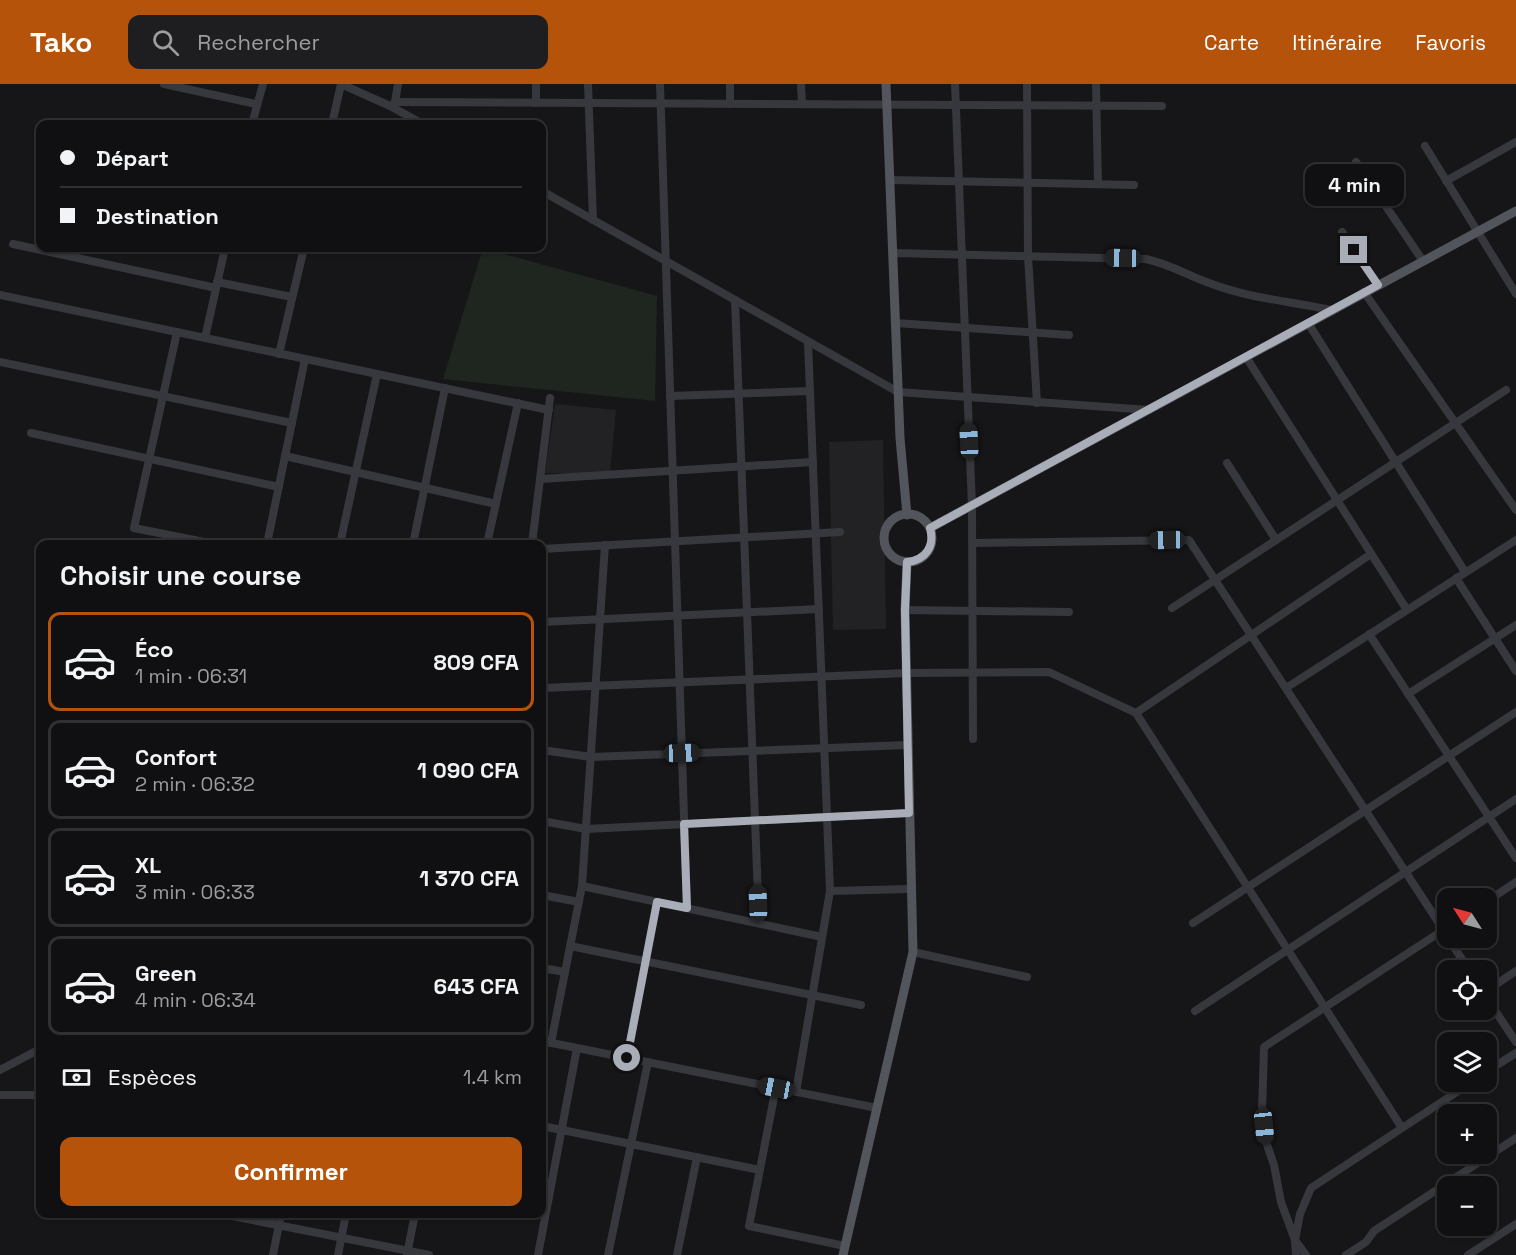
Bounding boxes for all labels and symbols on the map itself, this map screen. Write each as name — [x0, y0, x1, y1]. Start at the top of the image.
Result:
callout: 4 min — [1304, 163, 1404, 205]
route end — [1340, 236, 1367, 263]
car — [1105, 249, 1141, 267]
car — [959, 423, 979, 459]
car — [1149, 531, 1185, 549]
car — [664, 743, 700, 763]
car — [748, 885, 768, 921]
north arrow — [1437, 888, 1497, 948]
route start — [613, 1044, 640, 1071]
car — [757, 1076, 795, 1100]
car — [1253, 1107, 1275, 1145]

